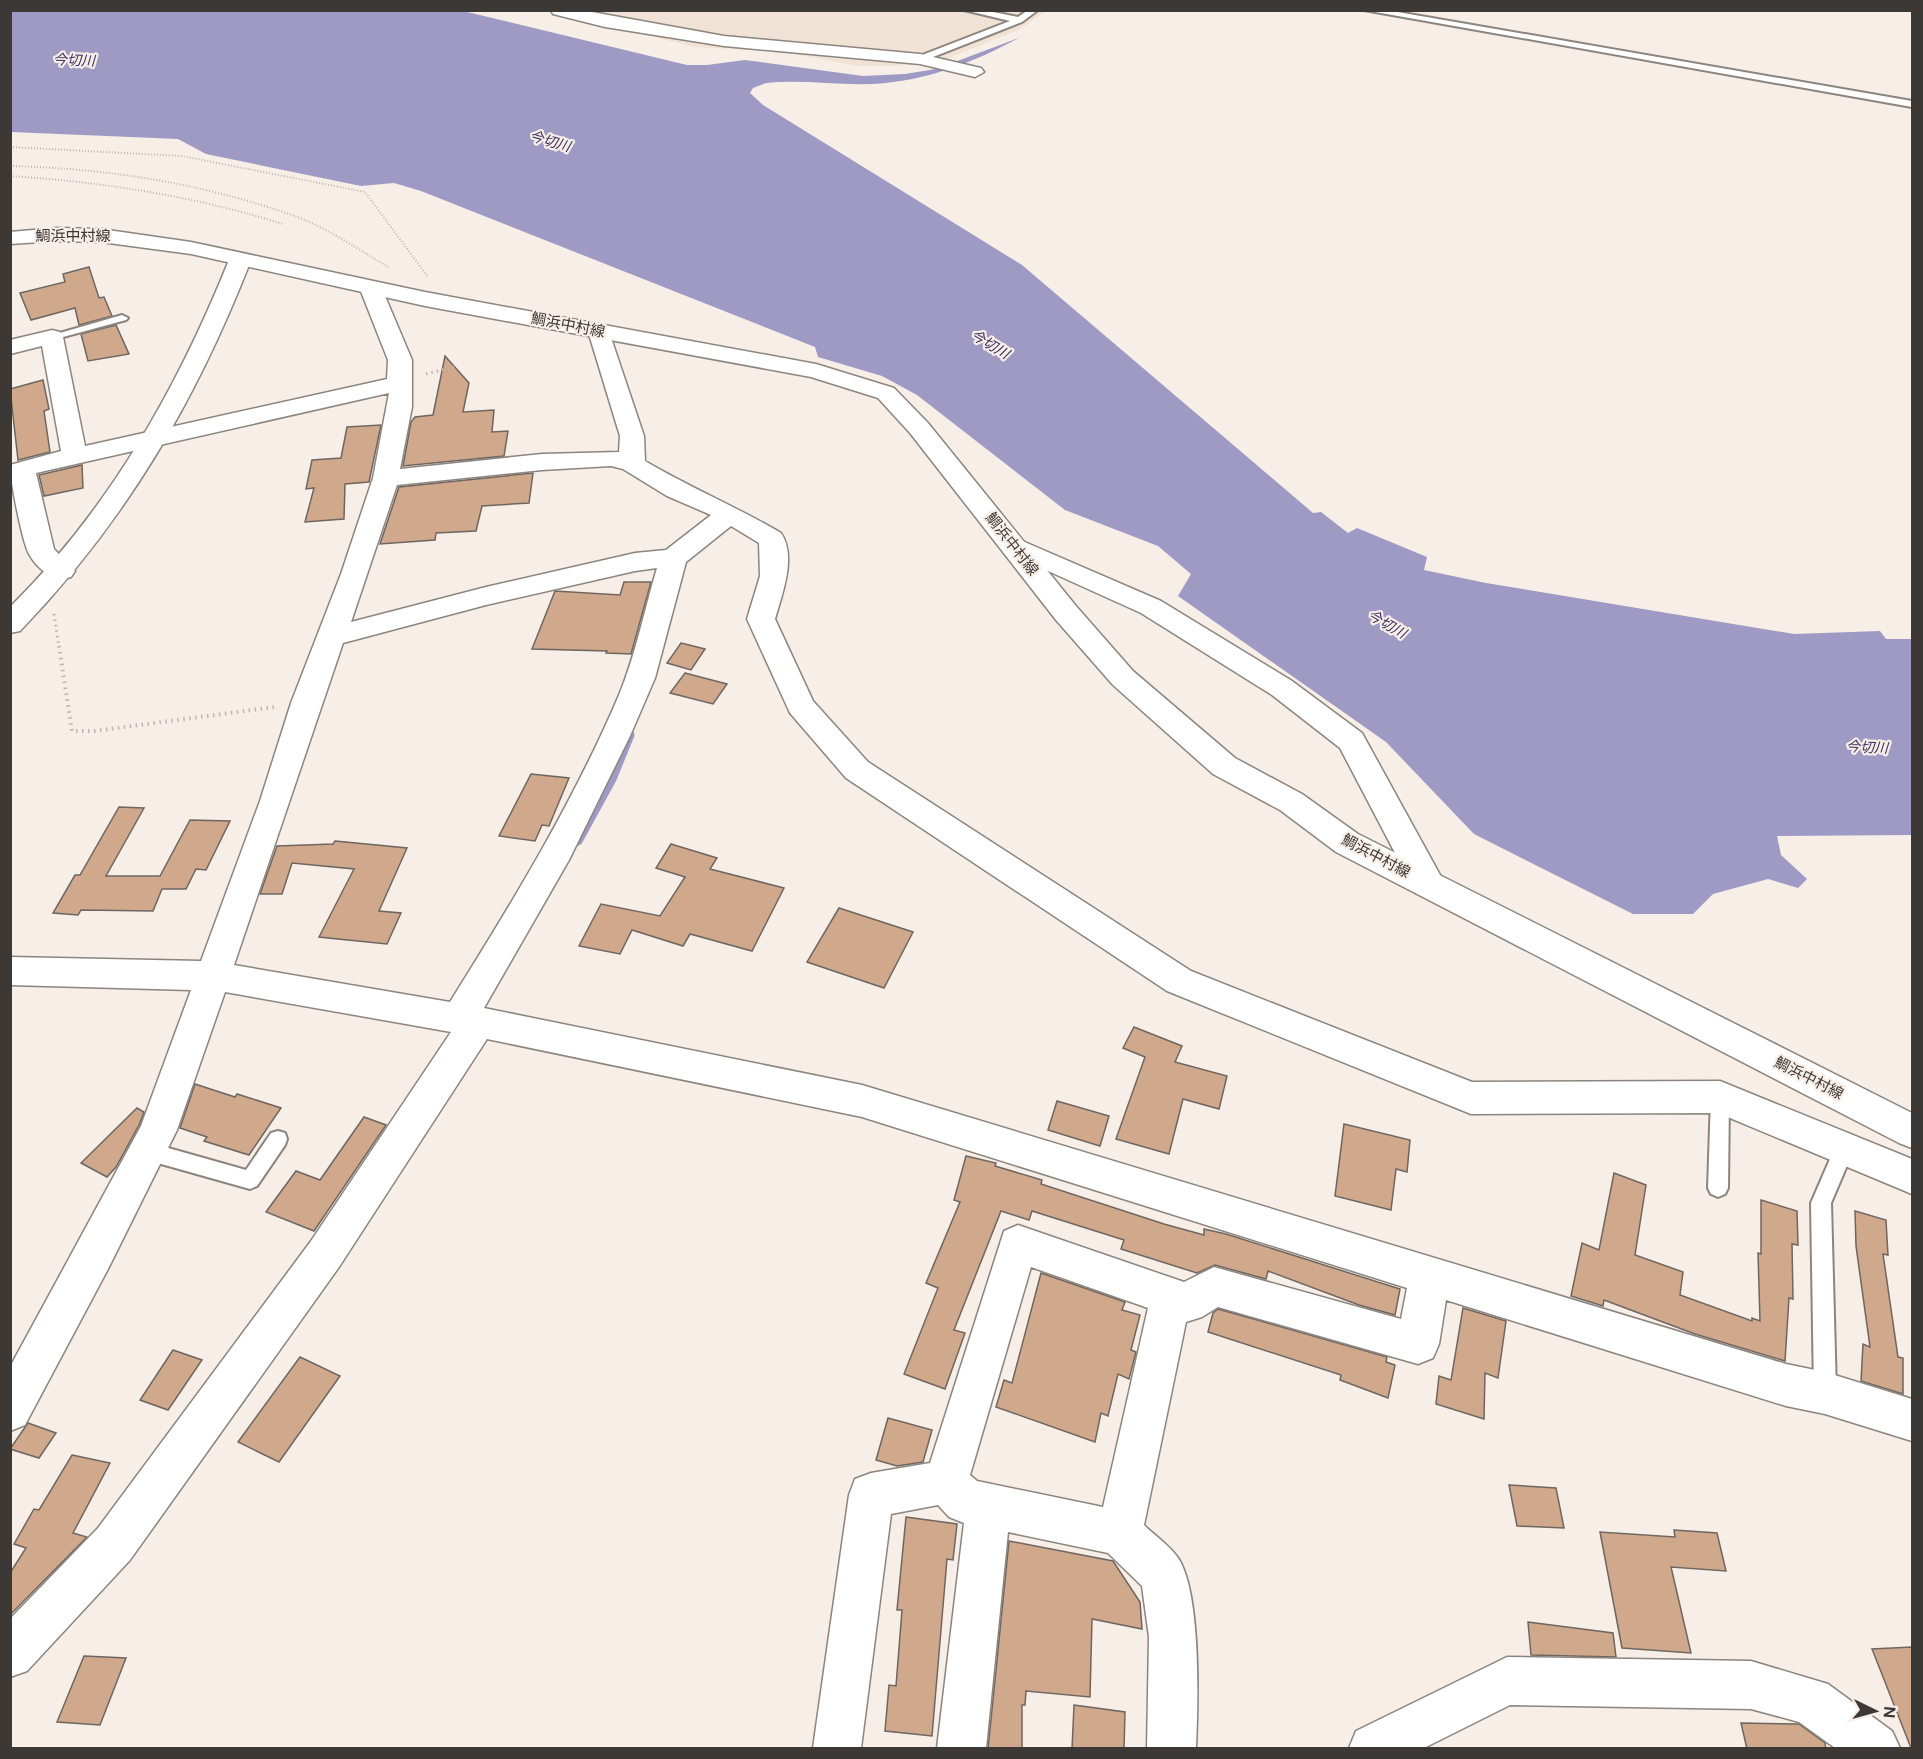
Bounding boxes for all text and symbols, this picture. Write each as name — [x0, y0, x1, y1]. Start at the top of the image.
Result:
water label: 今切川 — [53, 50, 97, 70]
water label: 今切川 — [527, 127, 575, 156]
street label: 鯛浜中村線 — [35, 226, 111, 246]
street label: 鯛浜中村線 — [529, 308, 607, 342]
water label: 今切川 — [967, 325, 1014, 364]
street label: 鯛浜中村線 — [981, 508, 1043, 580]
water label: 今切川 — [1364, 606, 1411, 643]
water label: 今切川 — [1846, 737, 1890, 757]
street label: 鯛浜中村線 — [1338, 830, 1414, 882]
street label: 鯛浜中村線 — [1771, 1052, 1847, 1104]
north arrow — [1845, 1681, 1905, 1741]
text: N — [1878, 1706, 1900, 1719]

